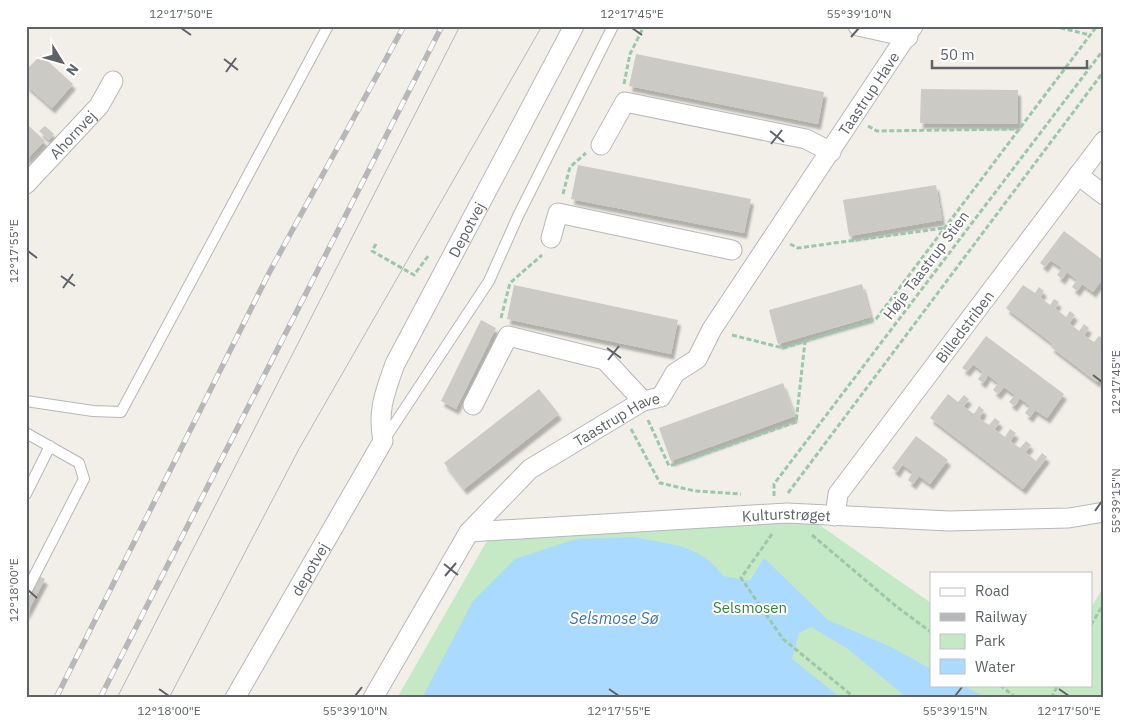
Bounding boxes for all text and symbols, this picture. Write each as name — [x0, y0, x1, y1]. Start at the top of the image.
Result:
text: 12°17'50"E — [149, 6, 213, 21]
text: 12°17'45"E — [600, 6, 664, 21]
text: 55°39'10"N — [826, 6, 892, 21]
north arrow — [38, 38, 88, 88]
scale bar — [932, 38, 1088, 70]
text: 50 m — [940, 45, 975, 64]
street label: Taastrup Have — [834, 48, 903, 139]
text: N — [62, 60, 83, 79]
street label: Ahornvej — [45, 106, 100, 163]
street label: Depotvej — [444, 198, 489, 260]
street label: Høje Taastrup Stien — [879, 207, 973, 323]
text: 12°17'55"E — [6, 219, 21, 283]
street label: Billedstriben — [931, 286, 998, 366]
text: 12°17'45"E — [1108, 350, 1123, 414]
street label: Taastrup Have — [570, 388, 661, 450]
text: 55°39'15"N — [1108, 468, 1123, 534]
street label: Kulturstrøget — [741, 503, 831, 525]
street label: depotvej — [287, 539, 332, 599]
text: 12°18'00"E — [6, 558, 21, 622]
legend — [930, 572, 1092, 686]
text: Road — [975, 581, 1010, 600]
park label: Selsmosen — [713, 598, 787, 617]
text: Railway — [975, 607, 1028, 626]
water label: Selsmose Sø — [569, 608, 660, 628]
text: Park — [975, 631, 1005, 650]
text: Water — [975, 657, 1016, 676]
text: 12°18'00"E — [137, 703, 201, 718]
text: 55°39'10"N — [322, 703, 388, 718]
text: 12°17'55"E — [587, 703, 651, 718]
text: 55°39'15"N — [922, 703, 988, 718]
text: 12°17'50"E — [1037, 703, 1101, 718]

